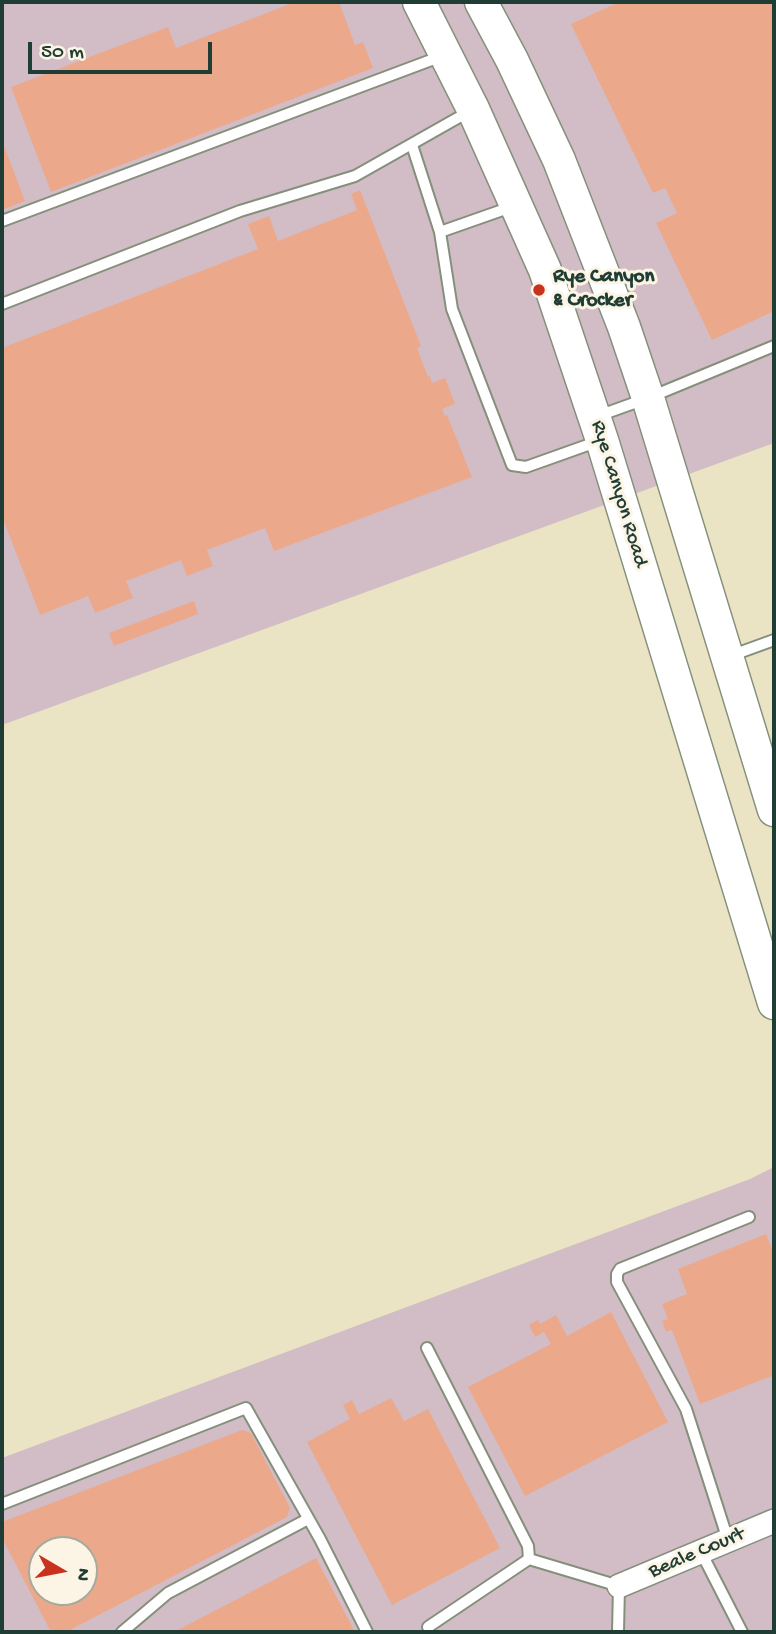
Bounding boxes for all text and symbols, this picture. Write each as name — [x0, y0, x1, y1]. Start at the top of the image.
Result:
scale bar — [32, 28, 215, 72]
text: 50 m — [41, 41, 84, 66]
place label: Rye Canyon & Crocker — [553, 265, 654, 315]
marker: Rye Canyon & Crocker — [531, 282, 547, 298]
street label: Rye Canyon Road — [584, 418, 652, 570]
street label: Beale Court — [645, 1523, 749, 1585]
north arrow — [28, 1536, 98, 1606]
text: N — [70, 1566, 95, 1582]

